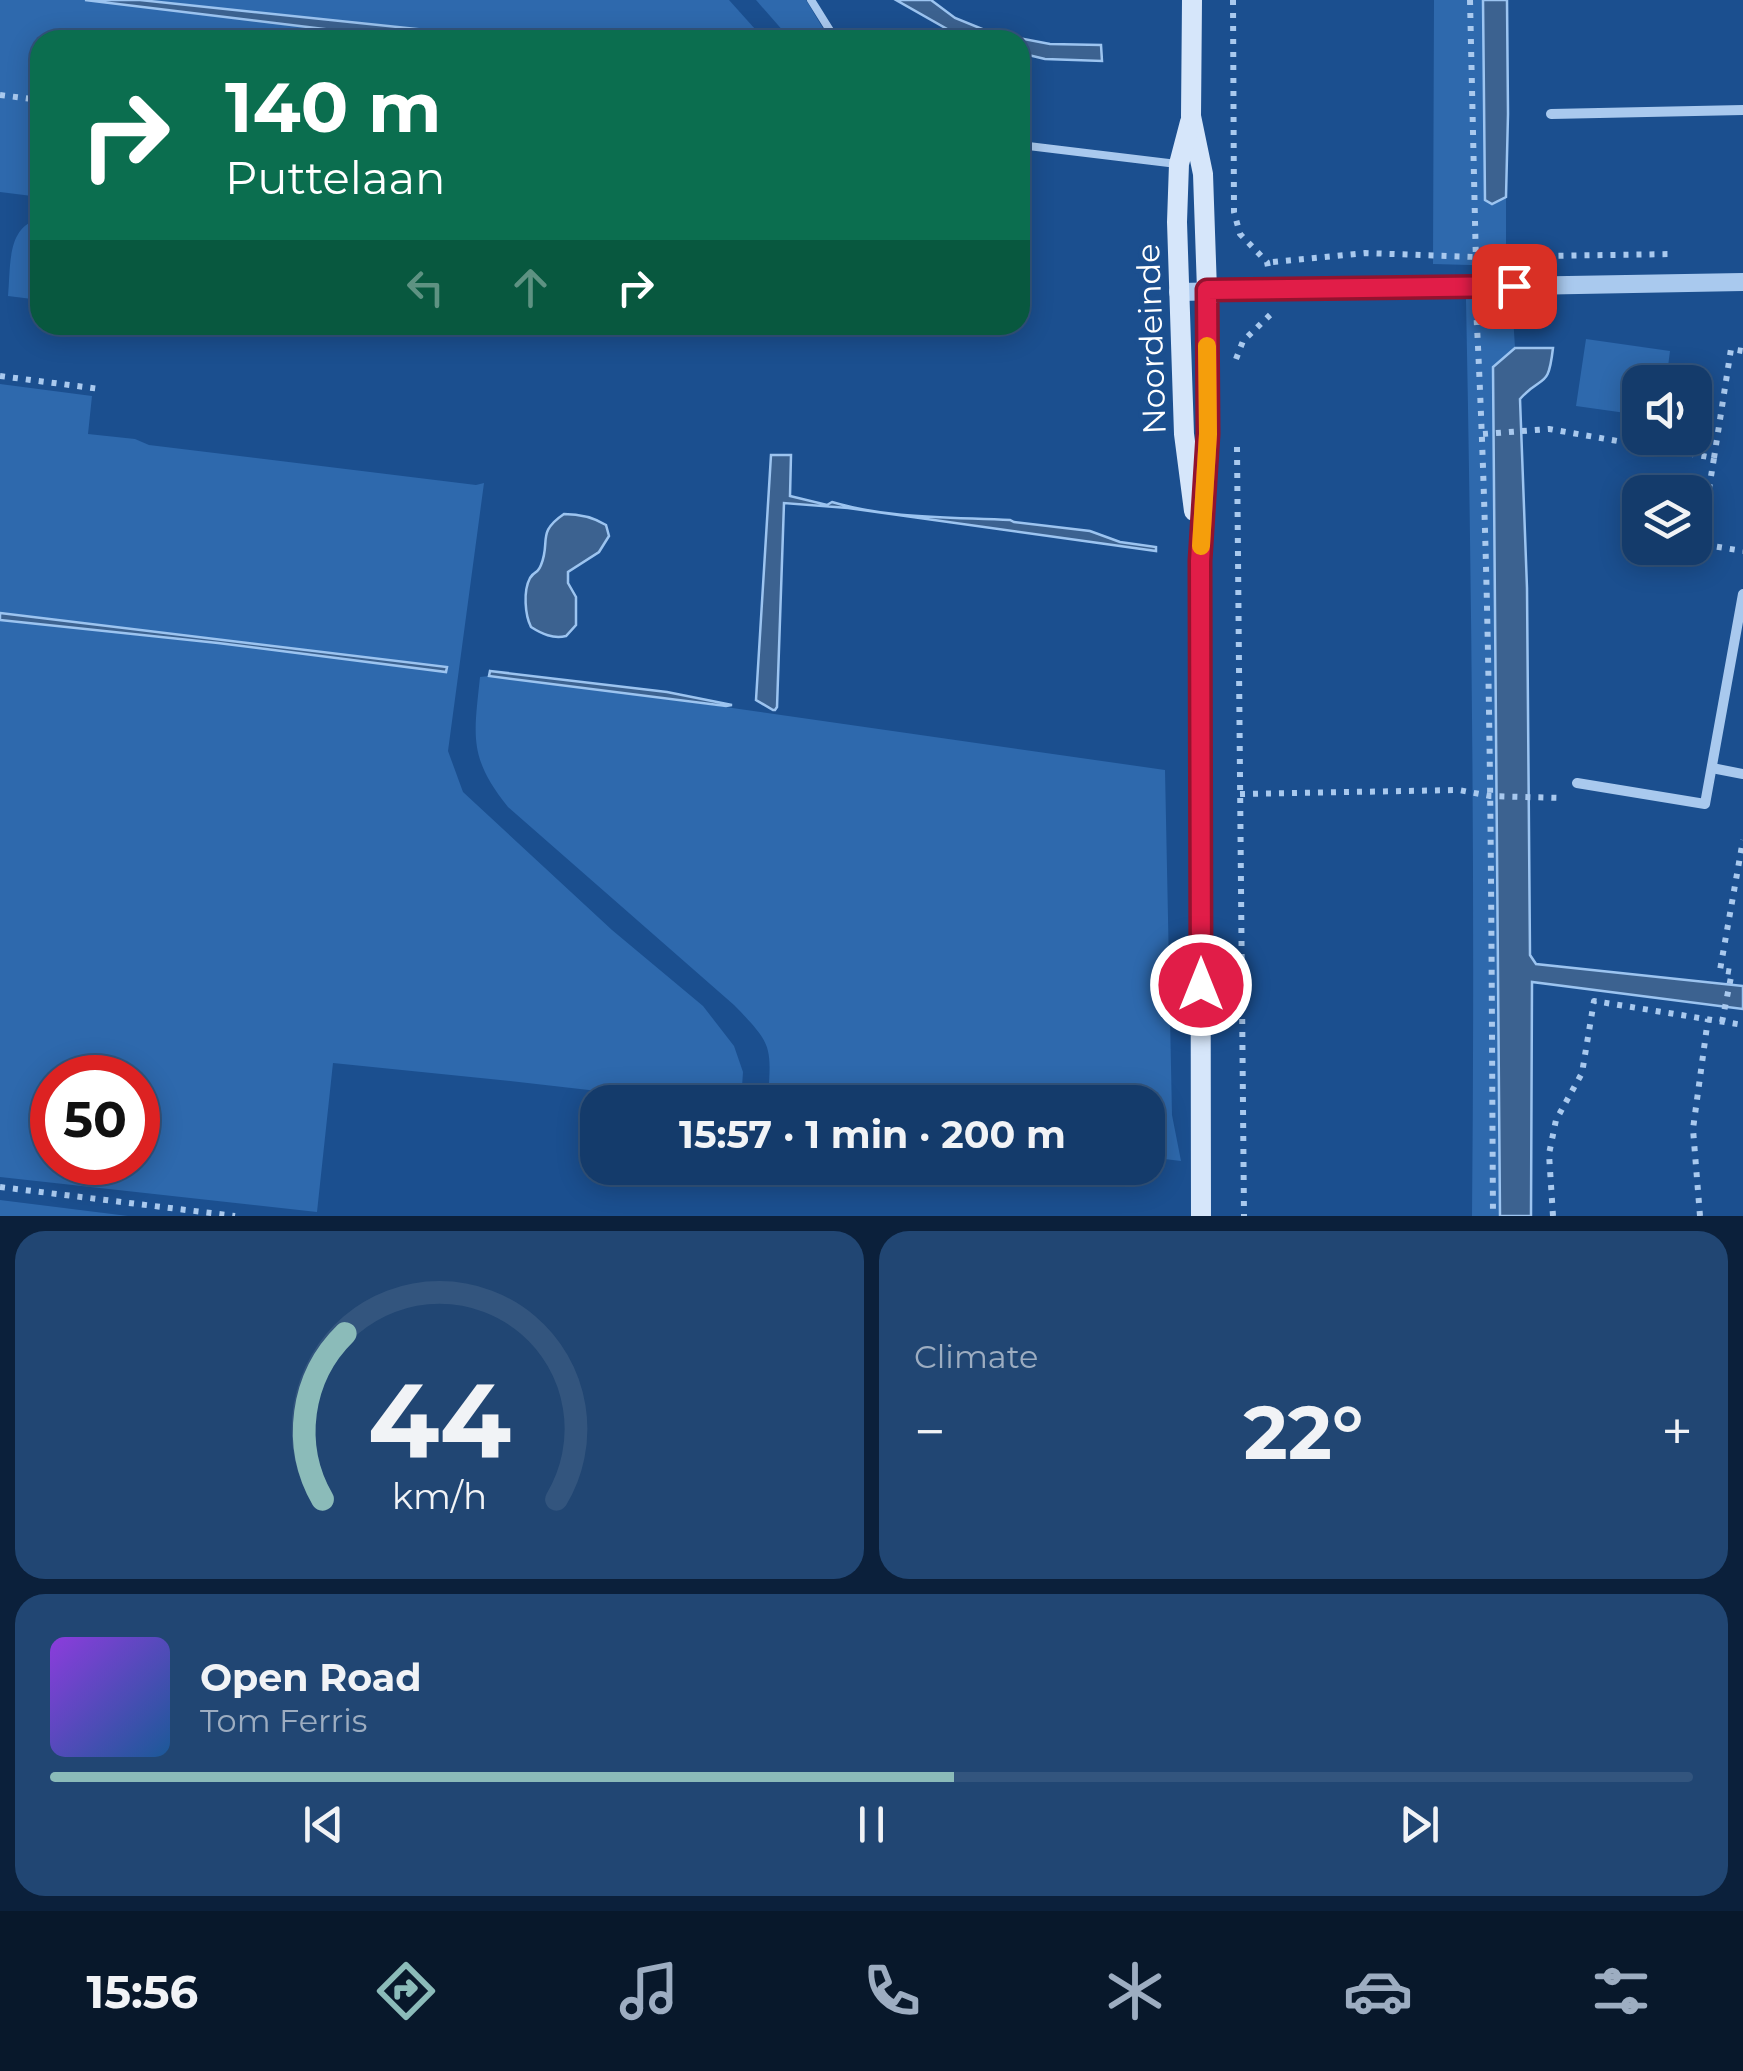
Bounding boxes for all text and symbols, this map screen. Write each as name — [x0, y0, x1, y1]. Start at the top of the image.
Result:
text: 140 m — [225, 64, 441, 150]
icon: right — [60, 70, 190, 200]
text: Puttelaan — [225, 150, 445, 205]
street label: Noordeinde — [1128, 243, 1174, 435]
pin — [1472, 244, 1557, 329]
icon: arrive — [1487, 259, 1542, 314]
icon: left — [398, 260, 453, 315]
icon: ahead — [503, 260, 558, 315]
icon: right — [608, 260, 663, 315]
map controls — [1622, 365, 1712, 565]
button: sound — [1622, 365, 1712, 455]
button: layers — [1622, 475, 1712, 565]
position arrow — [1149, 933, 1253, 1037]
speed limit sign: 50 — [30, 1055, 160, 1185]
text: 15:57 · 1 min · 200 m — [679, 1111, 1066, 1158]
text: Climate — [914, 1337, 1038, 1376]
text: 44 — [368, 1356, 511, 1483]
text: 22° — [1244, 1386, 1363, 1478]
text: − — [914, 1398, 946, 1465]
text: + — [1661, 1398, 1693, 1465]
text: km/h — [392, 1474, 487, 1518]
text: Open Road — [200, 1654, 422, 1701]
text: Tom Ferris — [200, 1701, 367, 1740]
icon: previous — [296, 1797, 351, 1852]
icon: pause — [844, 1797, 899, 1852]
icon: next — [1392, 1797, 1447, 1852]
icon: directions — [371, 1956, 441, 2026]
icon: music — [614, 1956, 684, 2026]
icon: phone — [857, 1956, 927, 2026]
icon: climate — [1100, 1956, 1170, 2026]
icon: car — [1343, 1956, 1413, 2026]
icon: filters — [1586, 1956, 1656, 2026]
text: 15:56 — [87, 1964, 198, 2019]

